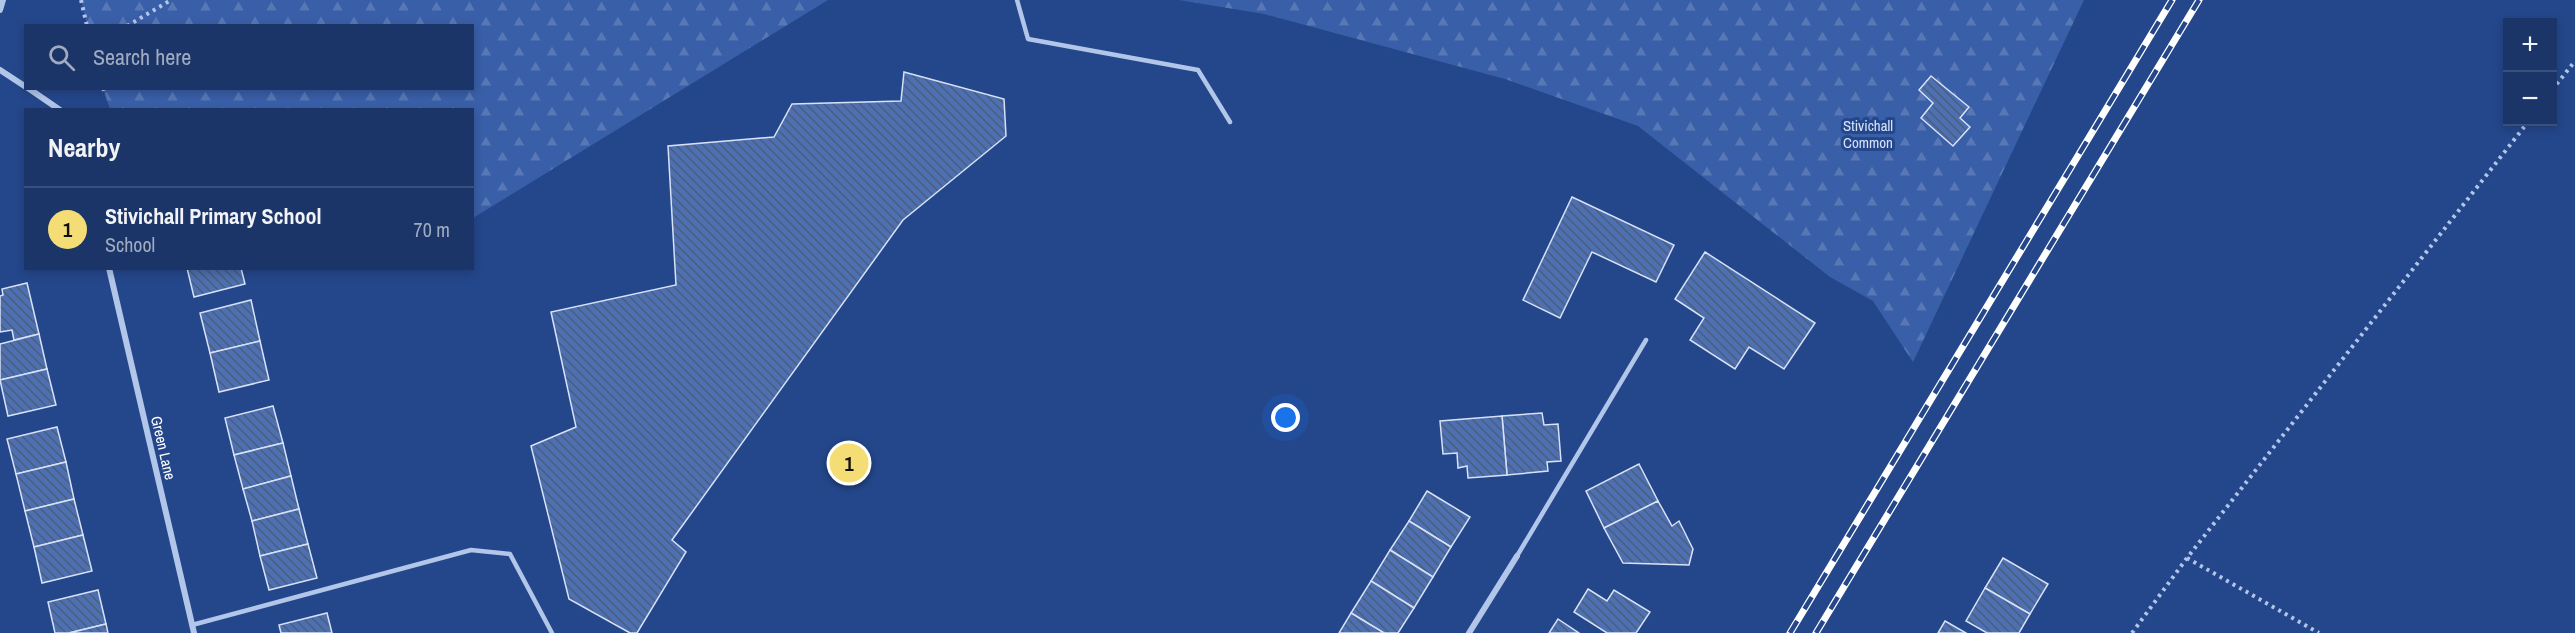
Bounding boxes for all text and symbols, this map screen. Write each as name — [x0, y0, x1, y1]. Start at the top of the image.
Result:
map controls — [2503, 18, 2557, 126]
button: + — [2503, 18, 2557, 72]
search box — [24, 24, 474, 90]
icon: search — [45, 41, 78, 74]
text: Search here — [93, 42, 191, 72]
button: − — [2503, 72, 2557, 126]
park label: Stivichall Common — [1843, 115, 1893, 153]
text: Nearby — [48, 130, 120, 165]
text: Stivichall Primary School — [105, 201, 322, 231]
text: 1 — [63, 216, 72, 243]
text: 70 m — [414, 216, 450, 243]
text: School — [105, 231, 155, 258]
your location — [1271, 403, 1300, 432]
street label: Green Lane — [146, 414, 181, 482]
pin: 1 — [830, 440, 868, 486]

